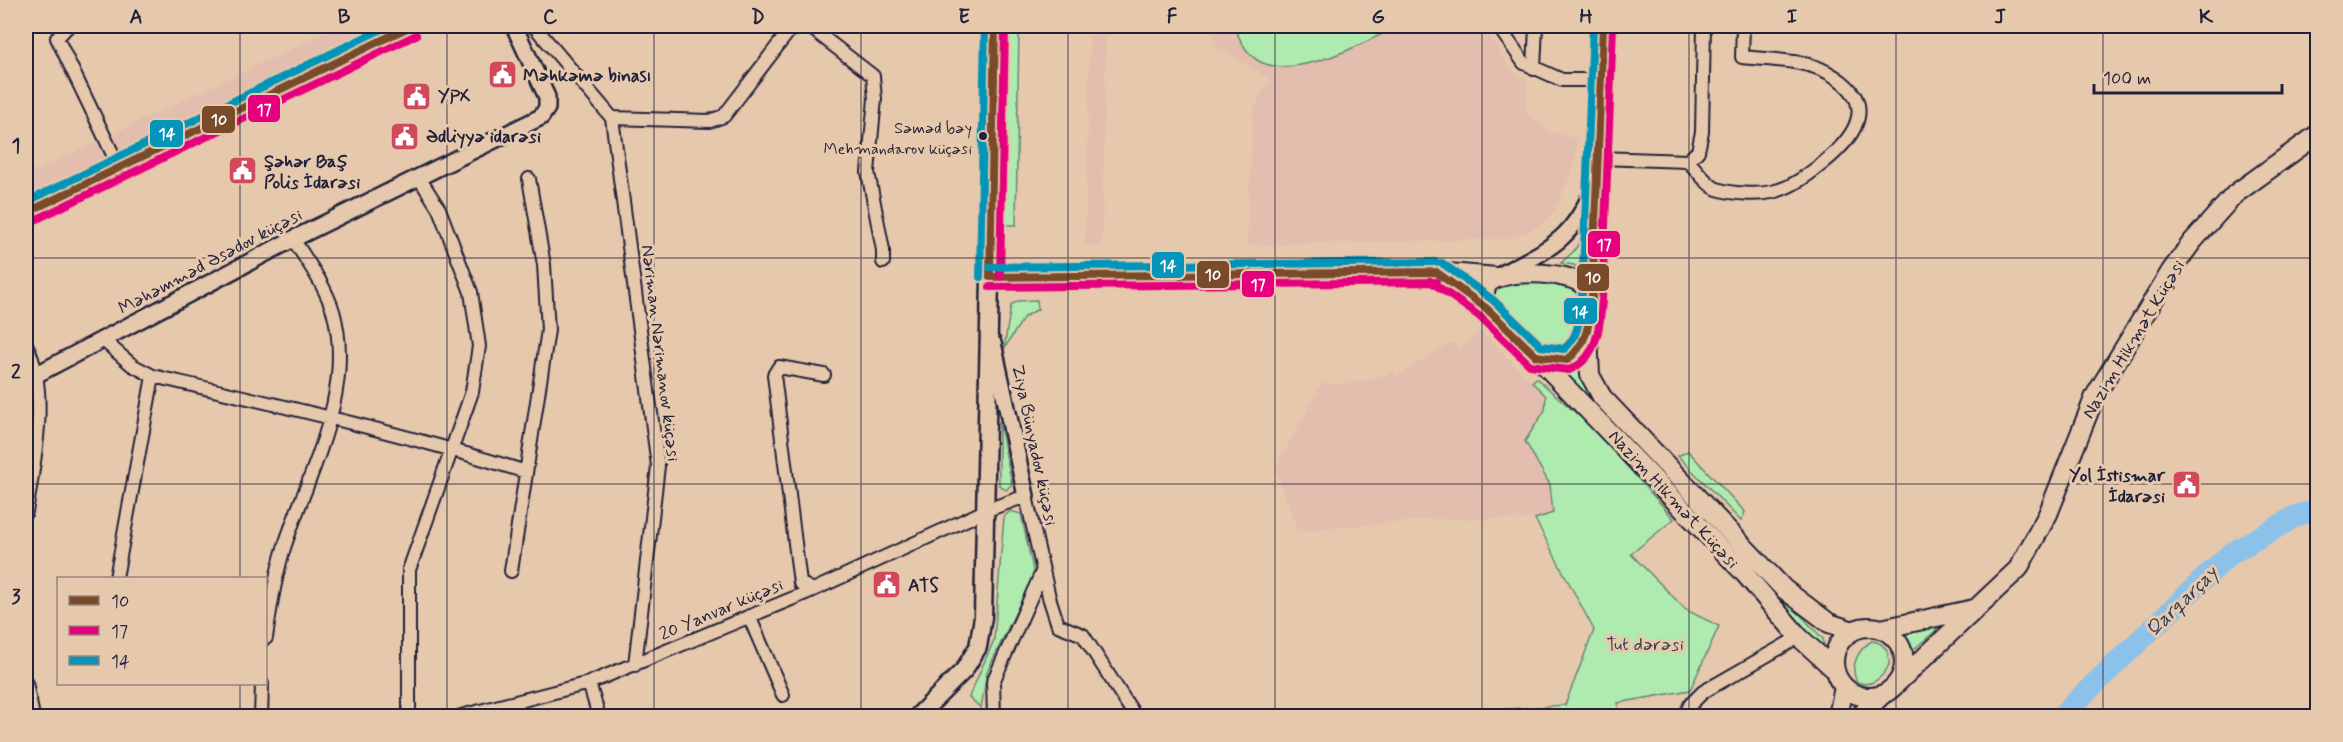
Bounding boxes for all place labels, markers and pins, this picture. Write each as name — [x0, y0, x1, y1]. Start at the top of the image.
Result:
public building icon: Məhkəmə binası — [486, 59, 518, 91]
place label: Məhkəmə binası — [523, 64, 652, 88]
public building icon: YPX — [401, 80, 433, 112]
place label: YPX — [438, 85, 471, 109]
place label: Səməd bəy Mehmandarov küçəsi — [823, 118, 972, 160]
public building icon: Ədliyyə idarəsi — [389, 120, 421, 152]
place label: Ədliyyə idarəsi — [426, 125, 541, 149]
marker: Səməd bəy Mehmandarov küçəsi — [977, 130, 989, 142]
place label: Şəhər Baş Polis İdarəsi — [264, 150, 360, 195]
public building icon: Şəhər Baş Polis İdarəsi — [227, 155, 259, 187]
place label: Yol İstismar İdarəsi — [2069, 464, 2166, 509]
public building icon: Yol İstismar İdarəsi — [2170, 469, 2202, 501]
public building icon: ATS — [871, 569, 903, 601]
place label: ATS — [908, 574, 939, 598]

